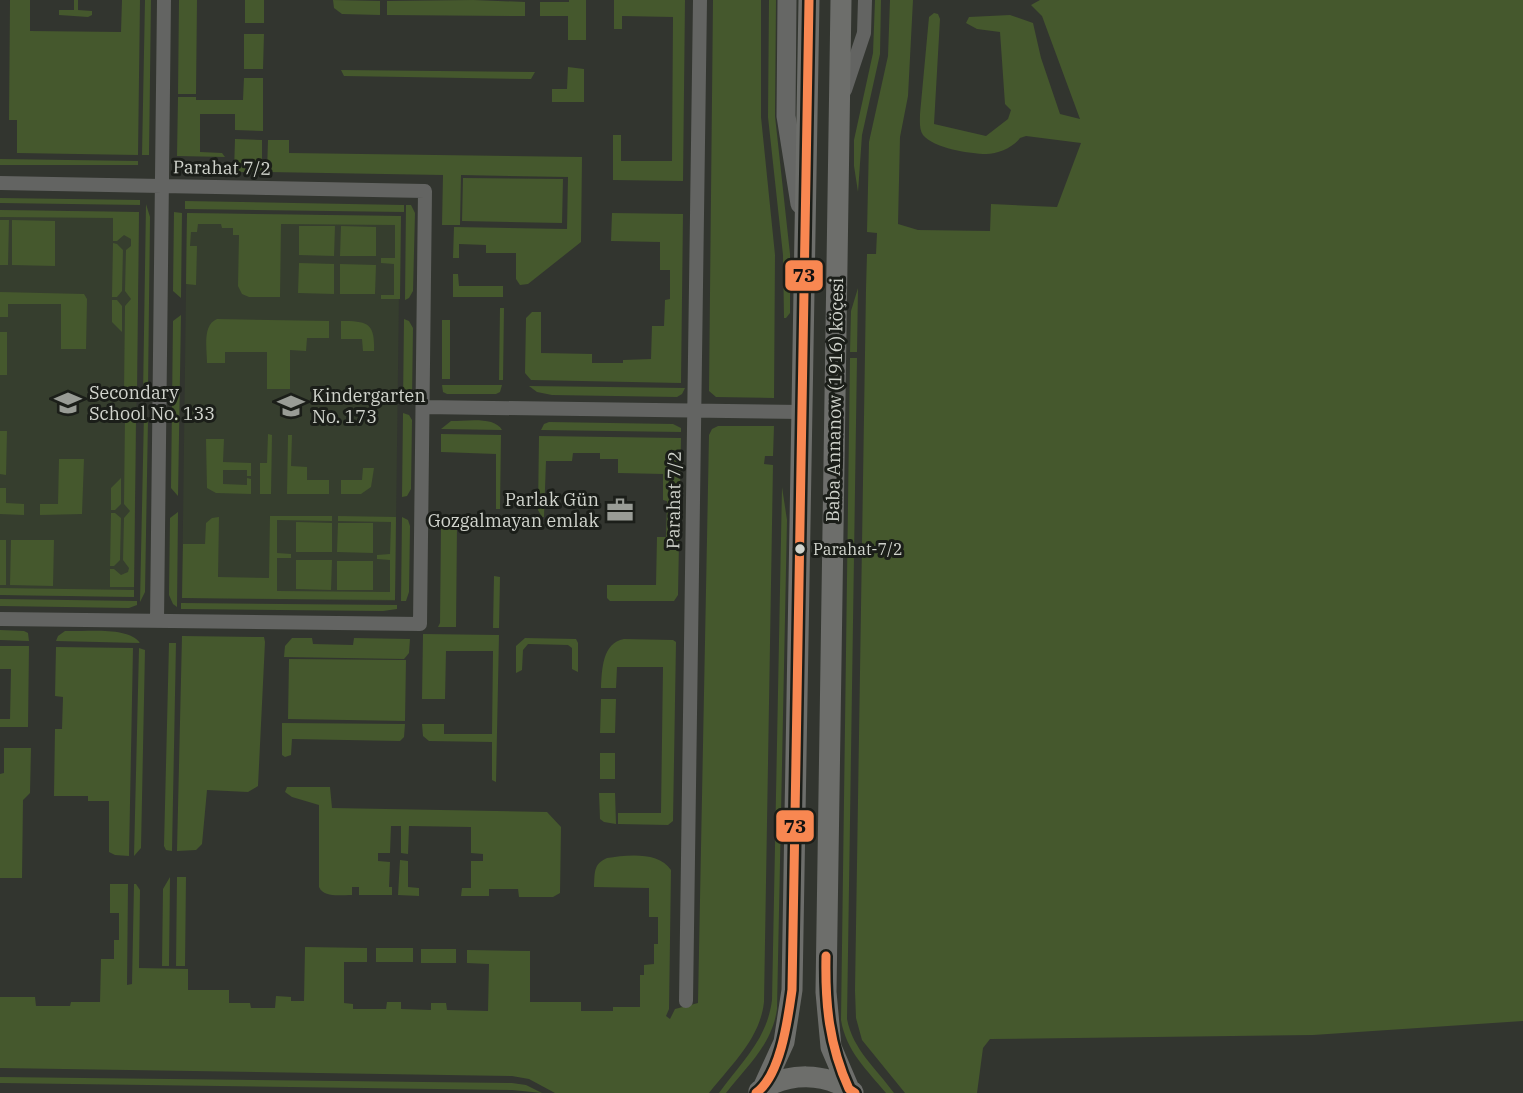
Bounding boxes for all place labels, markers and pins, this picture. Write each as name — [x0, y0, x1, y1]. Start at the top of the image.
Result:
place label: Secondary School No. 133 — [89, 381, 215, 425]
place label: Kindergarten No. 173 — [312, 384, 426, 428]
school or university icon: Secondary School No. 133 — [53, 388, 83, 418]
school or university icon: Kindergarten No. 173 — [276, 391, 306, 421]
place label: Parlak Gün Gozgalmayan emlak — [428, 488, 599, 532]
office icon: Parlak Gün Gozgalmayan emlak — [605, 495, 635, 525]
place label: Parahat-7/2 — [813, 539, 903, 559]
marker: Parahat-7/2 — [793, 542, 807, 556]

